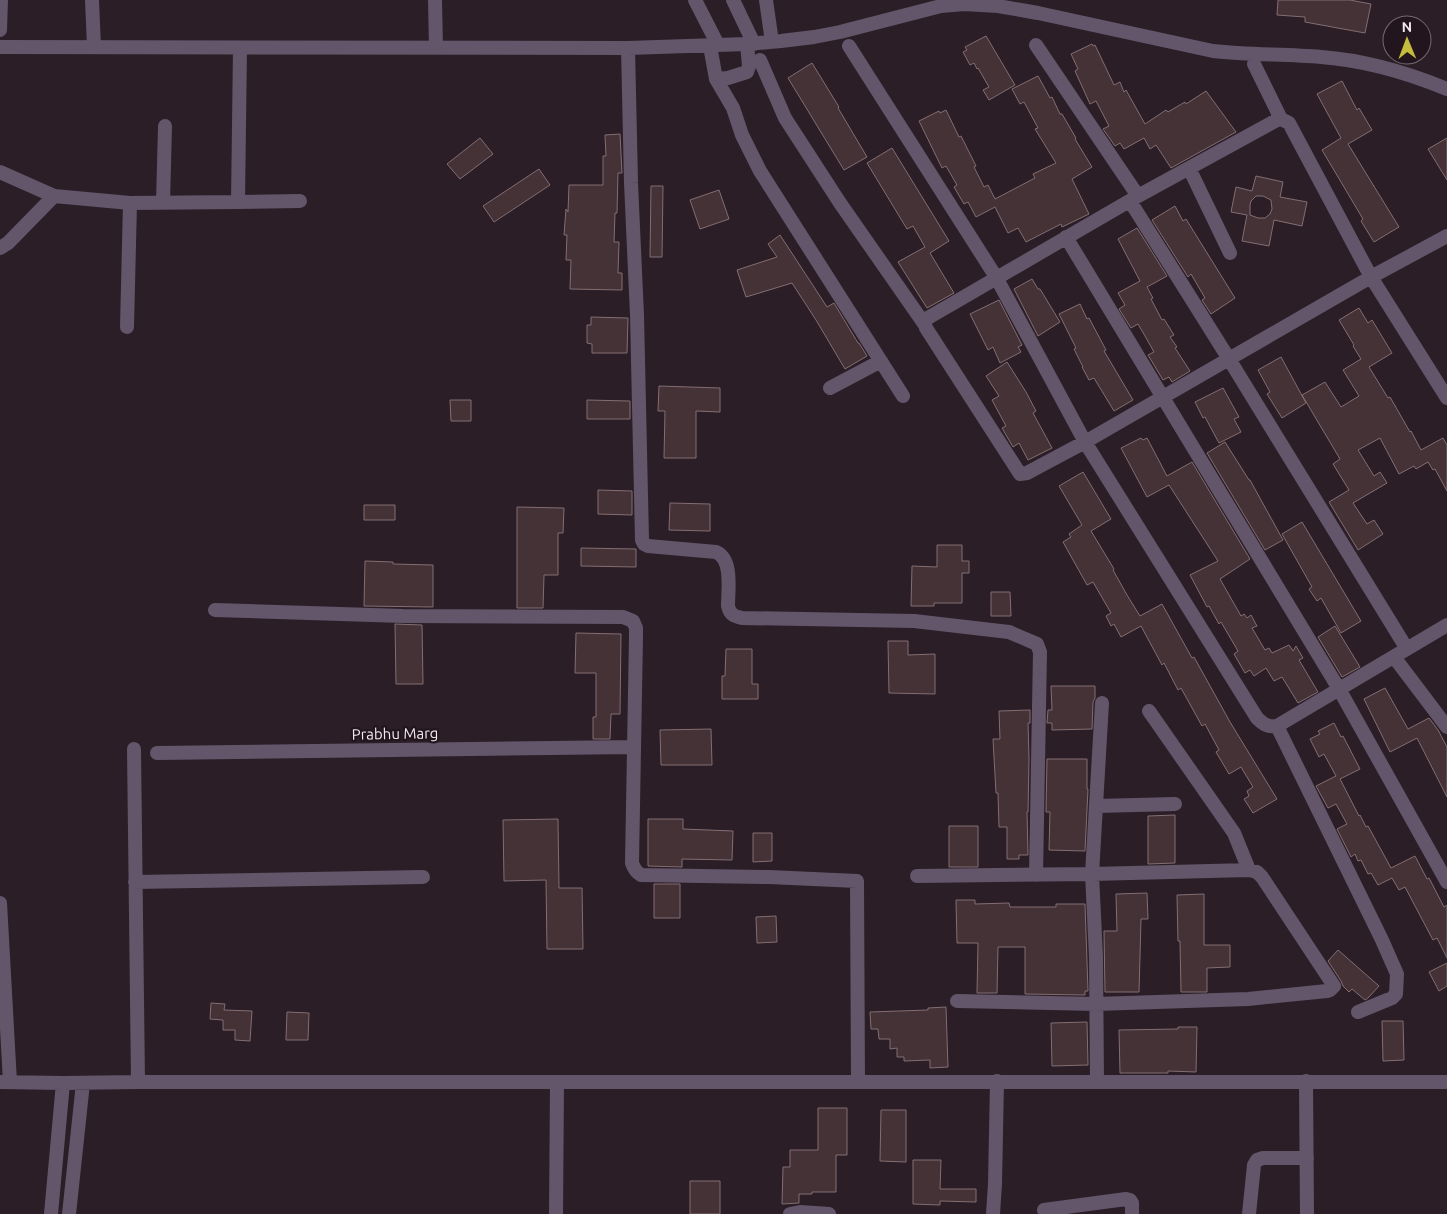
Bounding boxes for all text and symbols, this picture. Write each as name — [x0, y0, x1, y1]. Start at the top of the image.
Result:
north arrow — [1382, 15, 1432, 65]
text: N — [1401, 19, 1412, 35]
street label: Prabhu Marg — [351, 724, 439, 743]

